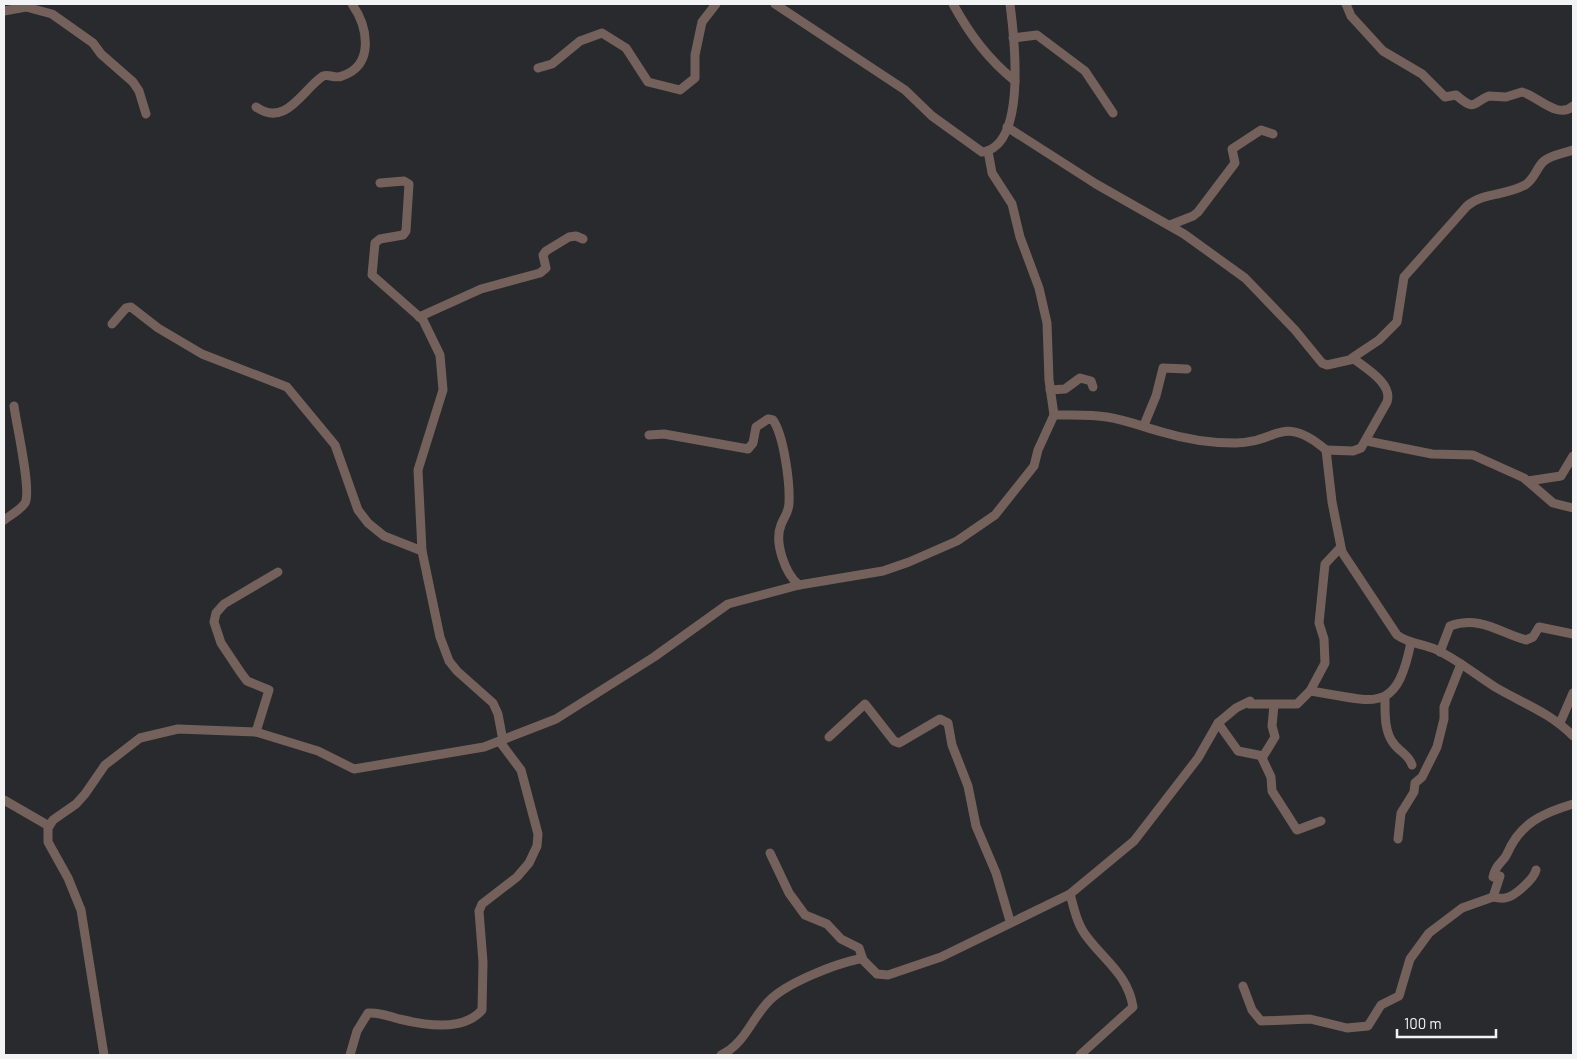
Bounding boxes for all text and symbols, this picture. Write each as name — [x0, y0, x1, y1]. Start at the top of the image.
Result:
scale bar — [1397, 1006, 1496, 1038]
text: 100 m — [1404, 1014, 1442, 1032]

